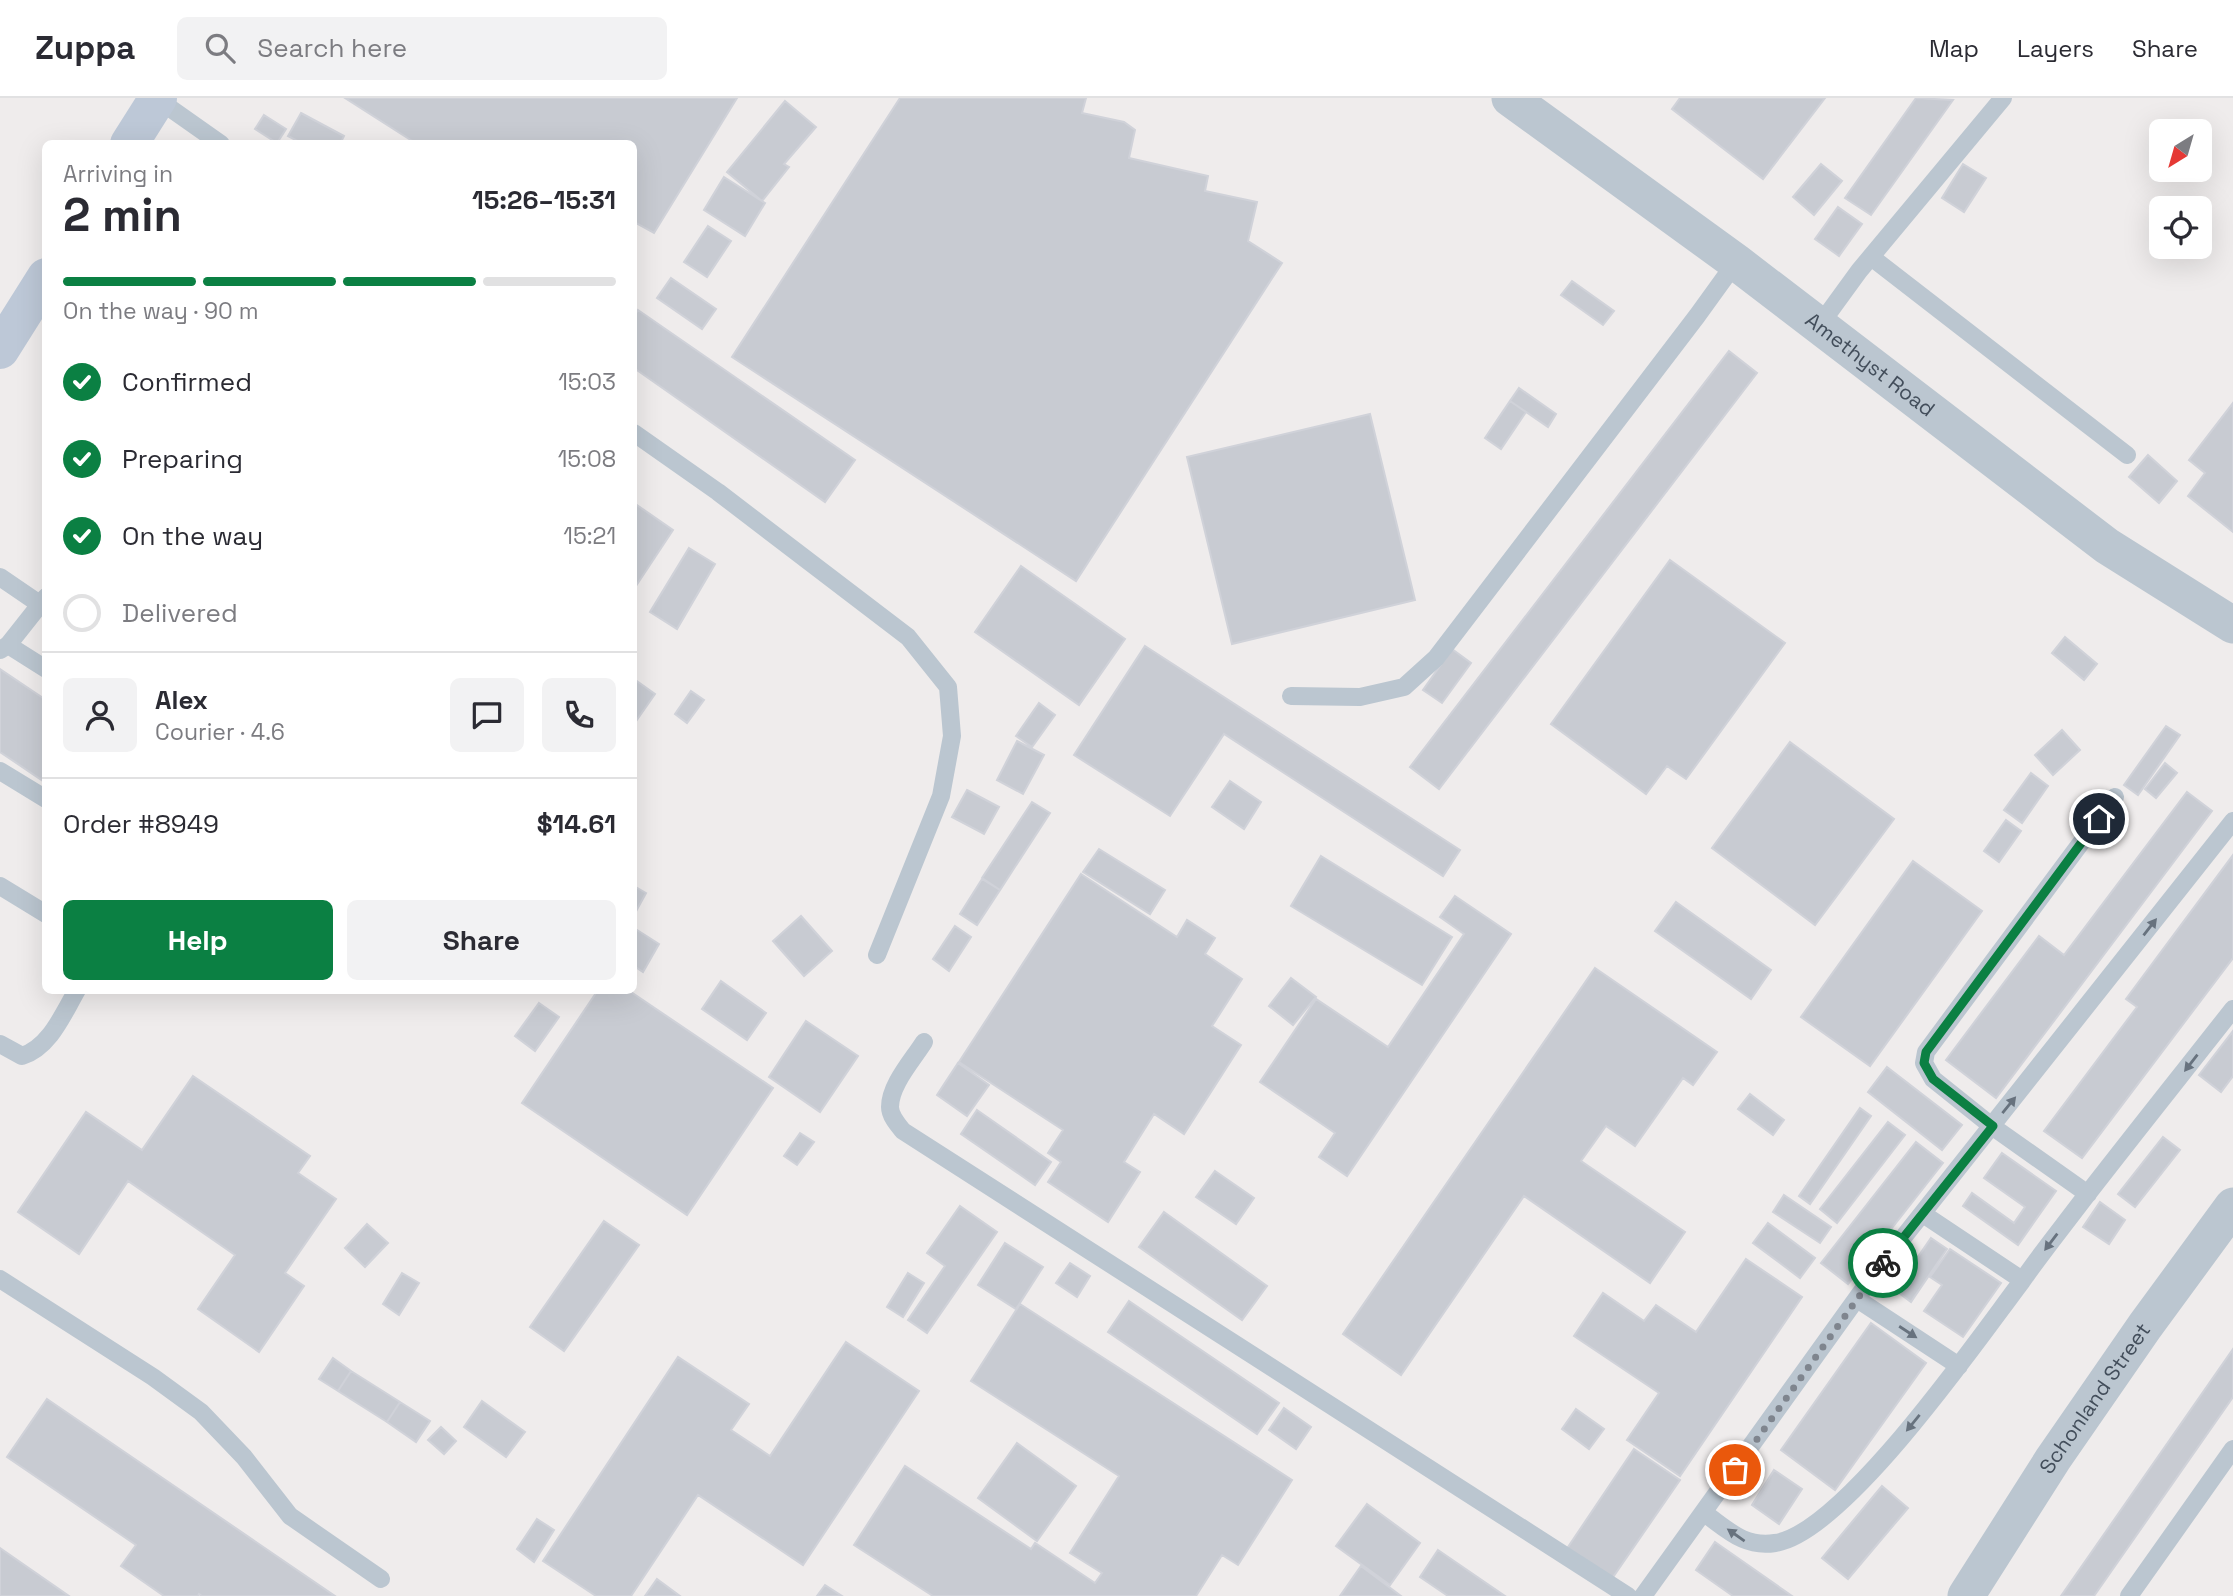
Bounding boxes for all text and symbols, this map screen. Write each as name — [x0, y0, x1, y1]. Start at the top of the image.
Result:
search box — [177, 17, 667, 80]
text: Zuppa — [35, 27, 135, 69]
icon: search — [201, 29, 239, 67]
text: Search here — [257, 31, 407, 65]
text: Map — [1929, 33, 1979, 64]
text: Layers — [2017, 33, 2094, 64]
text: Share — [2132, 33, 2198, 64]
north arrow — [2149, 119, 2212, 182]
map controls — [2149, 119, 2212, 259]
text: Arriving in — [63, 159, 173, 189]
text: 15:26–15:31 — [472, 183, 616, 217]
text: 2 min — [63, 186, 182, 244]
button: locate — [2149, 196, 2212, 259]
text: On the way · 90 m — [63, 296, 258, 326]
street label: Amethyst Road — [1800, 306, 1940, 422]
icon: check — [63, 363, 101, 401]
text: Confirmed — [122, 365, 252, 399]
text: 15:03 — [558, 367, 616, 397]
icon: check — [63, 440, 101, 478]
text: Preparing — [122, 442, 243, 476]
text: 15:08 — [558, 444, 616, 474]
icon: check — [63, 517, 101, 555]
text: On the way — [122, 519, 263, 553]
text: 15:21 — [563, 521, 616, 551]
text: Delivered — [122, 596, 238, 630]
button: person — [63, 678, 137, 752]
button: chat — [450, 678, 524, 752]
button: phone — [542, 678, 616, 752]
text: Alex — [155, 683, 208, 717]
text: Courier · 4.6 — [155, 717, 285, 747]
pin — [2069, 789, 2129, 849]
icon: home — [2080, 800, 2118, 838]
text: Order #8949 — [63, 807, 219, 841]
text: $14.61 — [537, 807, 616, 841]
button: Help — [63, 900, 333, 980]
button: Share — [347, 900, 616, 980]
one-way arrow — [2143, 918, 2157, 936]
one-way arrow — [2183, 1053, 2198, 1071]
one-way arrow — [2002, 1097, 2017, 1115]
courier — [1848, 1228, 1918, 1298]
one-way arrow — [2044, 1233, 2058, 1251]
icon: bike — [1864, 1244, 1902, 1282]
street label: Schonland Street — [2033, 1317, 2156, 1479]
one-way arrow — [1898, 1326, 1918, 1339]
one-way arrow — [1906, 1414, 1921, 1431]
pin — [1705, 1440, 1765, 1500]
icon: bag — [1716, 1451, 1754, 1489]
one-way arrow — [1727, 1528, 1745, 1542]

